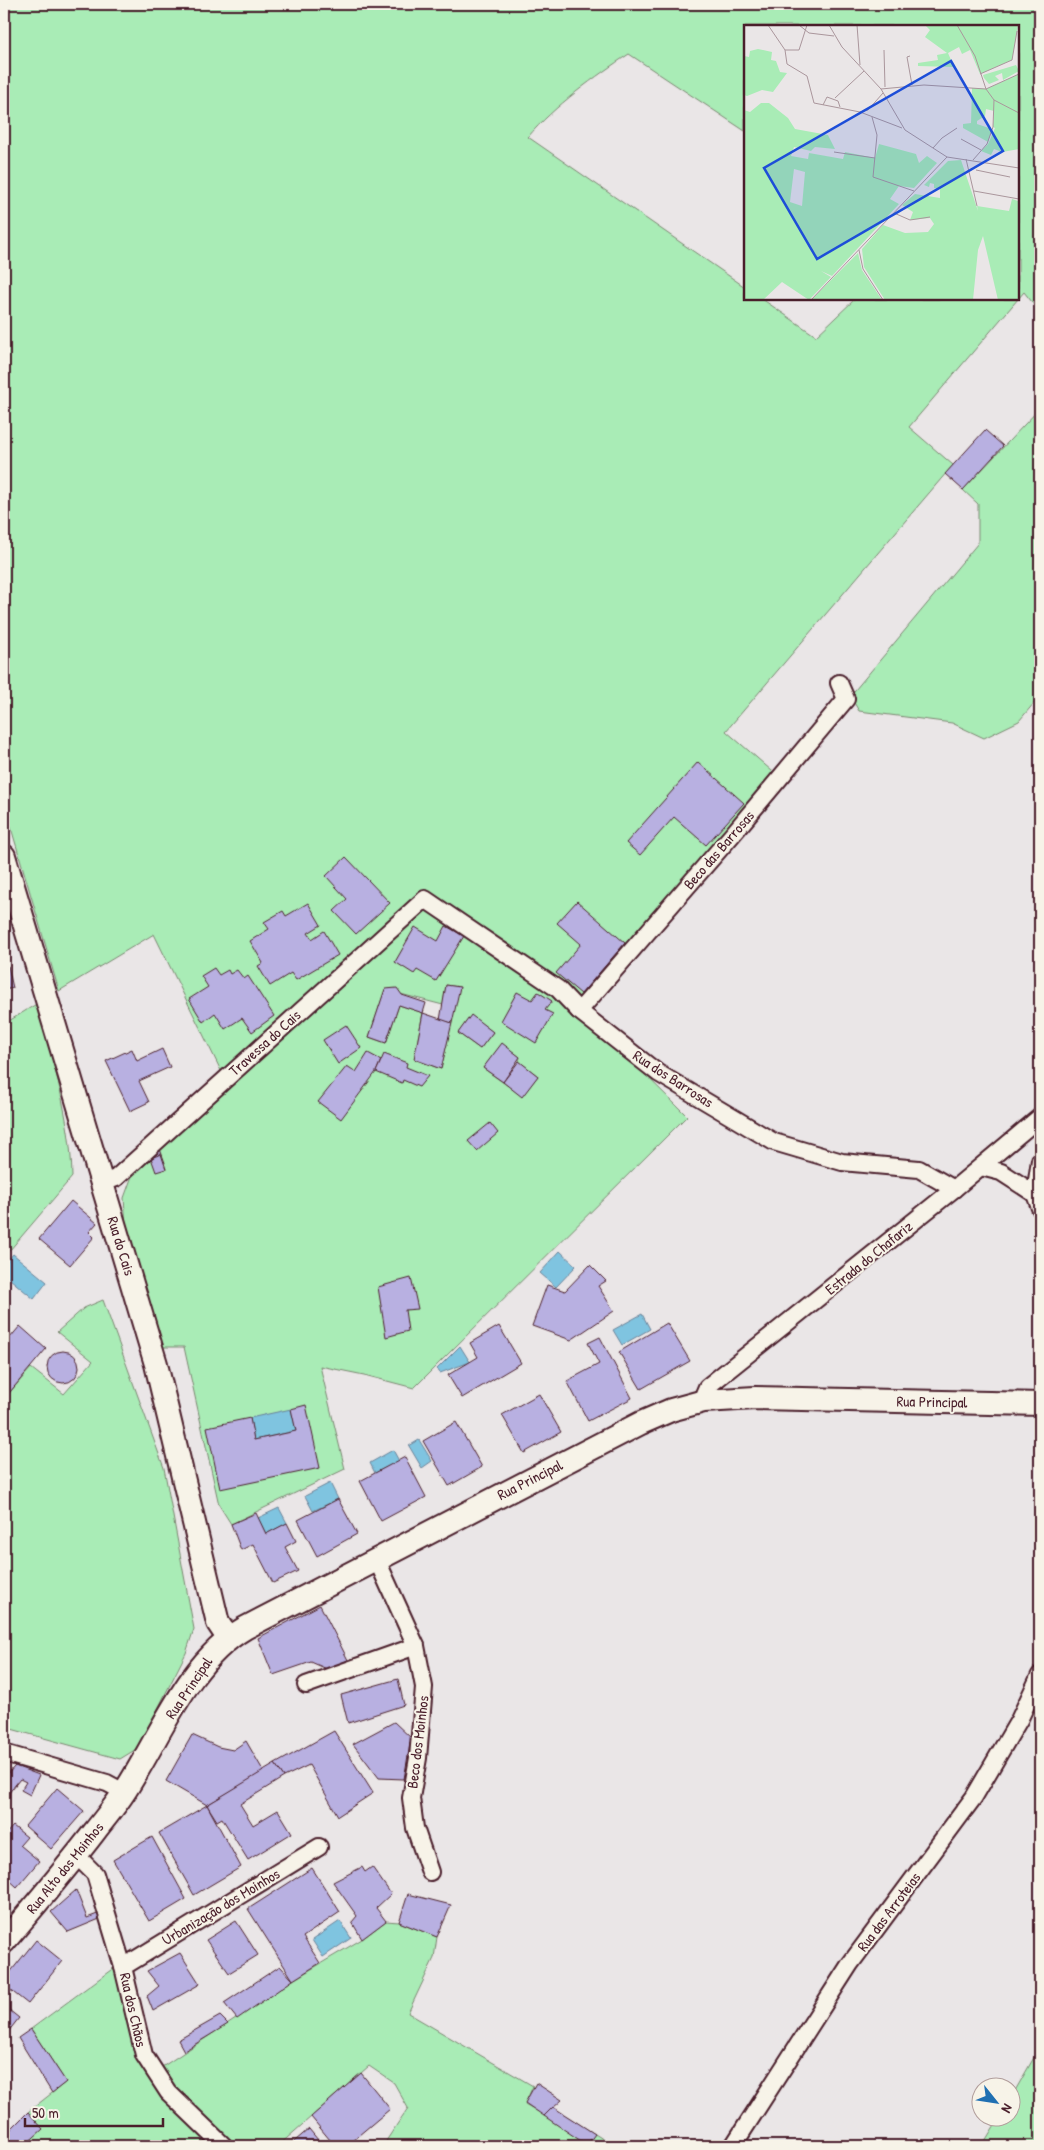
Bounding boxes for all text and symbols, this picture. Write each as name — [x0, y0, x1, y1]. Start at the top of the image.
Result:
inset map — [744, 25, 1019, 300]
street label: Beco das Barrosas — [678, 805, 759, 894]
street label: Travessa do Cais — [224, 1005, 305, 1081]
street label: Rua dos Barrosas — [629, 1045, 718, 1112]
street label: Rua do Cais — [103, 1214, 140, 1278]
street label: Estrada do Chafariz — [821, 1215, 917, 1299]
street label: Rua Principal — [896, 1390, 968, 1413]
street label: Rua Principal — [493, 1454, 566, 1505]
street label: Rua Principal — [160, 1653, 217, 1723]
street label: Beco dos Moinhos — [401, 1694, 434, 1789]
street label: Rua Alto dos Moinhos — [21, 1817, 108, 1918]
street label: Urbanização dos Moinhos — [158, 1863, 284, 1950]
street label: Rua das Arroteias — [852, 1868, 925, 1956]
street label: Rua dos Chãos — [115, 1971, 152, 2049]
north arrow — [972, 2078, 1022, 2128]
scale bar — [25, 2095, 162, 2127]
text: N — [997, 2101, 1018, 2117]
text: 50 m — [32, 2102, 59, 2123]

